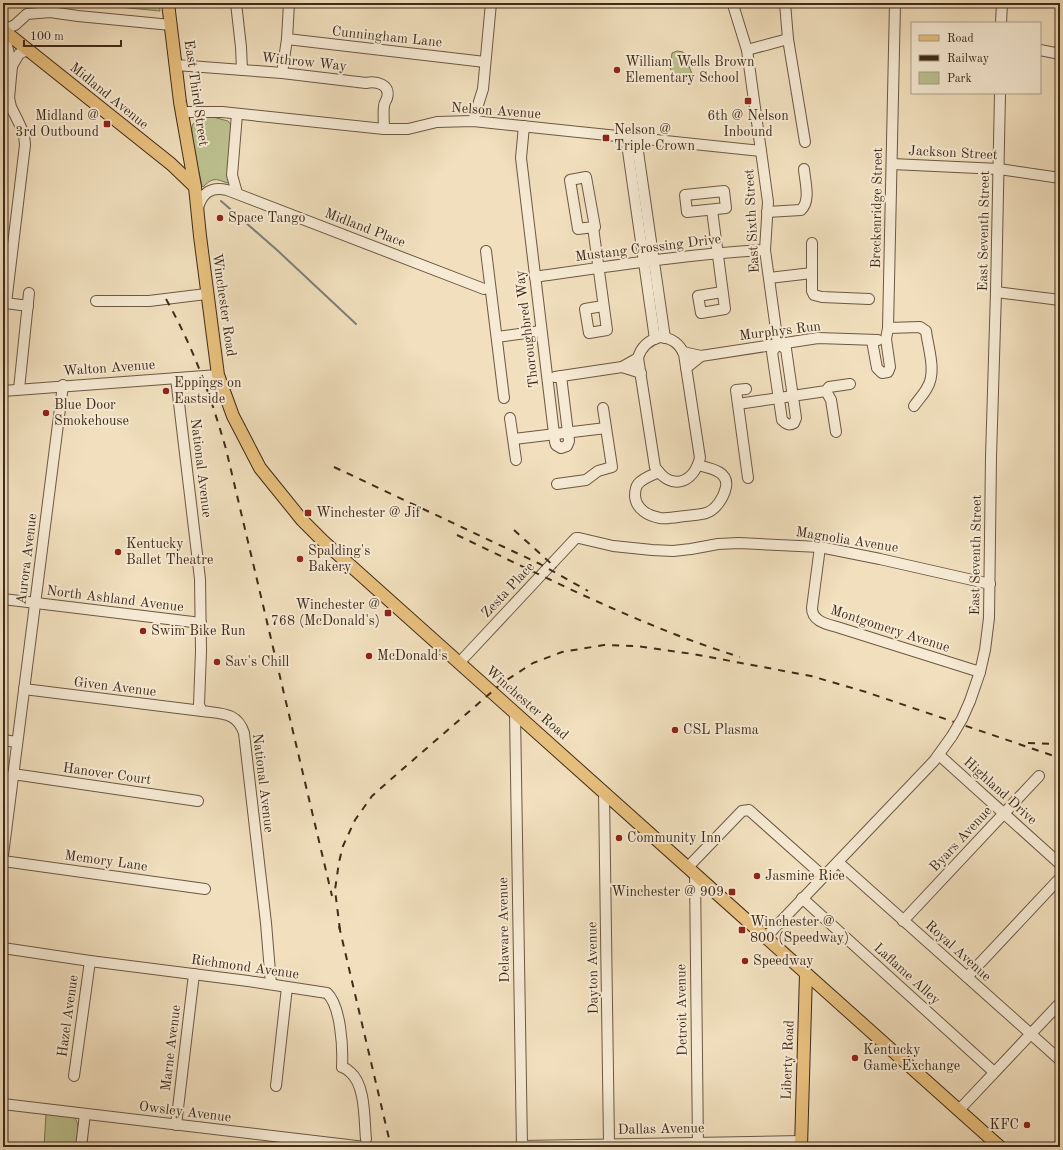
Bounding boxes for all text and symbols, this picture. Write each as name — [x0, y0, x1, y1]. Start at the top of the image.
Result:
scale bar — [24, 22, 121, 48]
legend — [911, 22, 1041, 94]
street label: Cunningham Lane — [331, 24, 443, 50]
text: 100 m — [30, 31, 64, 43]
text: Road — [947, 33, 974, 45]
street label: East Third Street — [182, 39, 210, 147]
street label: Withrow Way — [261, 51, 348, 74]
text: Railway — [947, 53, 990, 65]
place label: William Wells Brown Elementary School — [625, 55, 755, 85]
street label: Midland Avenue — [67, 60, 151, 132]
marker: William Wells Brown Elementary School — [612, 65, 622, 75]
text: Park — [947, 73, 972, 85]
marker: 6th @ Nelson Inbound — [743, 96, 753, 106]
street label: Nelson Avenue — [451, 101, 541, 121]
place label: Midland @ 3rd Outbound — [15, 109, 99, 139]
place label: 6th @ Nelson Inbound — [707, 109, 789, 139]
marker: Midland @ 3rd Outbound — [102, 119, 112, 129]
place label: Nelson @ Triple Crown — [614, 123, 696, 153]
marker: Nelson @ Triple Crown — [601, 133, 611, 143]
street label: Jackson Street — [908, 144, 998, 162]
street label: Breckenridge Street — [869, 147, 885, 269]
street label: East Sixth Street — [742, 168, 762, 274]
street label: East Seventh Street — [976, 170, 992, 292]
street label: Midland Place — [323, 206, 407, 250]
place label: Space Tango — [228, 211, 306, 225]
marker: Space Tango — [215, 213, 225, 223]
street label: Mustang Crossing Drive — [574, 232, 722, 264]
street label: Winchester Road — [210, 252, 238, 358]
street label: Thoroughbred Way — [513, 269, 541, 389]
street label: Murphys Run — [738, 319, 822, 343]
street label: Walton Avenue — [62, 358, 156, 378]
place label: Eppings on Eastside — [174, 376, 242, 406]
marker: Eppings on Eastside — [161, 386, 171, 396]
place label: Blue Door Smokehouse — [54, 398, 129, 428]
marker: Blue Door Smokehouse — [41, 408, 51, 418]
street label: National Avenue — [188, 418, 214, 518]
street label: East Seventh Street — [968, 494, 984, 616]
place label: Winchester @ Jif — [316, 506, 422, 520]
marker: Winchester @ Jif — [303, 508, 313, 518]
street label: Aurora Avenue — [14, 513, 40, 605]
street label: Magnolia Avenue — [795, 525, 899, 555]
place label: Kentucky Ballet Theatre — [126, 537, 213, 567]
place label: Spalding's Bakery — [308, 544, 370, 574]
marker: Kentucky Ballet Theatre — [113, 547, 123, 557]
marker: Spalding's Bakery — [295, 554, 305, 564]
street label: Zesta Place — [479, 560, 537, 620]
street label: North Ashland Avenue — [46, 584, 184, 614]
place label: Winchester @ 768 (McDonald's) — [271, 598, 380, 628]
street label: Montgomery Avenue — [829, 603, 951, 655]
marker: Winchester @ 768 (McDonald's) — [383, 608, 393, 618]
place label: Swim Bike Run — [151, 624, 246, 638]
marker: Swim Bike Run — [138, 626, 148, 636]
place label: McDonald's — [377, 649, 448, 663]
marker: McDonald's — [364, 651, 374, 661]
place label: Sav's Chill — [225, 655, 289, 669]
marker: Sav's Chill — [212, 657, 222, 667]
street label: Winchester Road — [483, 664, 571, 742]
street label: Given Avenue — [73, 675, 157, 699]
place label: CSL Plasma — [683, 723, 759, 737]
marker: CSL Plasma — [670, 725, 680, 735]
street label: National Avenue — [250, 733, 276, 833]
street label: Highland Drive — [961, 755, 1039, 827]
street label: Hanover Court — [62, 761, 152, 787]
street label: Byars Avenue — [927, 804, 995, 874]
place label: Community Inn — [627, 831, 722, 845]
marker: Community Inn — [614, 833, 624, 843]
street label: Memory Lane — [64, 848, 148, 874]
place label: Jasmine Rice — [765, 869, 845, 883]
marker: Jasmine Rice — [752, 871, 762, 881]
street label: Delaware Avenue — [496, 877, 512, 983]
place label: Winchester @ 909 — [611, 885, 724, 899]
marker: Winchester @ 909 — [727, 887, 737, 897]
place label: Winchester @ 800 (Speedway) — [750, 915, 849, 945]
street label: Royal Avenue — [922, 918, 994, 984]
street label: Dayton Avenue — [585, 921, 601, 1015]
marker: Winchester @ 800 (Speedway) — [737, 925, 747, 935]
street label: Laflame Alley — [871, 941, 943, 1008]
street label: Richmond Avenue — [190, 952, 300, 982]
place label: Speedway — [753, 954, 814, 968]
marker: Speedway — [740, 956, 750, 966]
street label: Detroit Avenue — [674, 964, 690, 1056]
street label: Hazel Avenue — [55, 974, 81, 1058]
street label: Marne Avenue — [159, 1004, 183, 1092]
street label: Liberty Road — [780, 1020, 796, 1100]
place label: Kentucky Game Exchange — [863, 1043, 960, 1073]
marker: Kentucky Game Exchange — [850, 1053, 860, 1063]
street label: Owsley Avenue — [138, 1099, 232, 1125]
place label: KFC — [990, 1118, 1019, 1132]
marker: KFC — [1022, 1120, 1032, 1130]
street label: Dallas Avenue — [617, 1121, 705, 1137]

